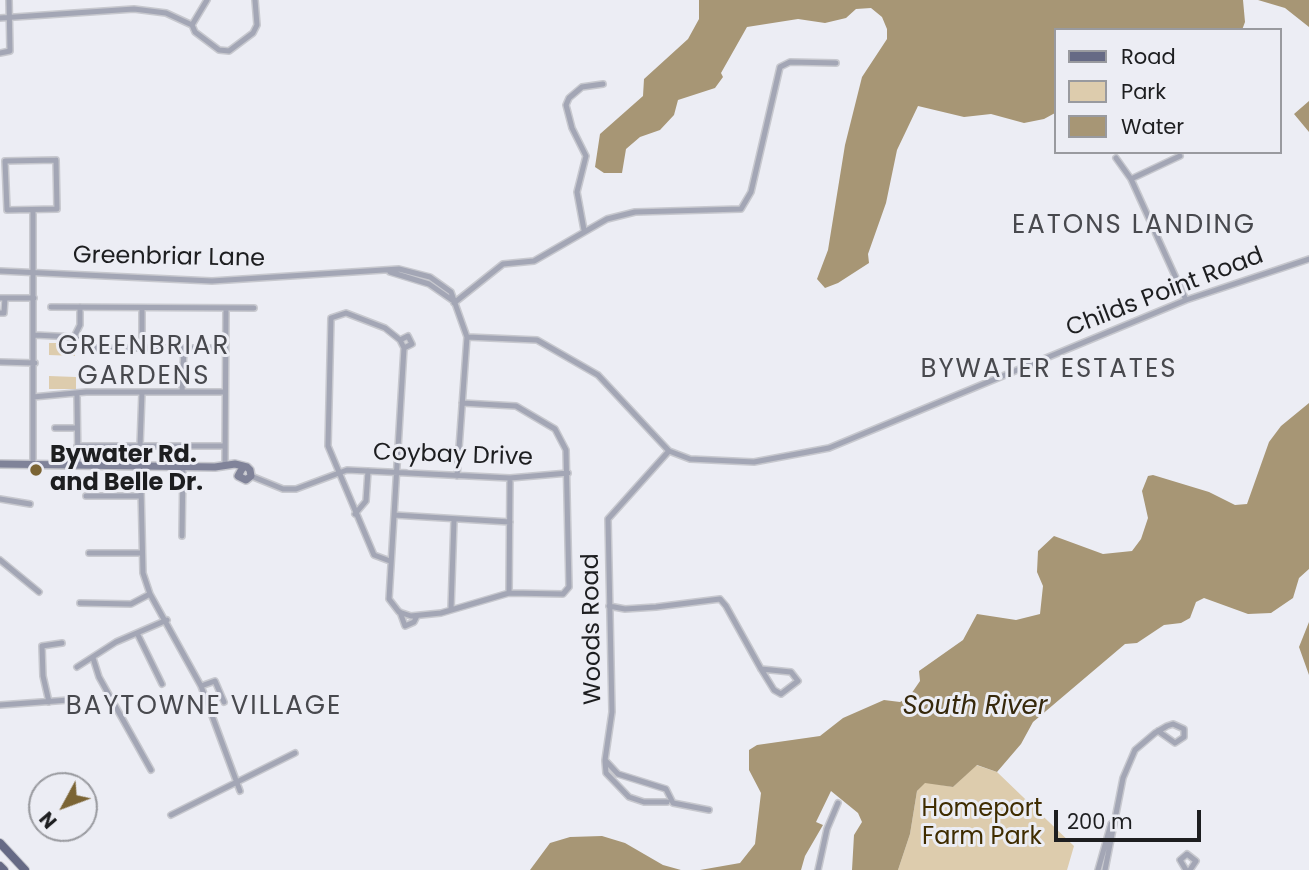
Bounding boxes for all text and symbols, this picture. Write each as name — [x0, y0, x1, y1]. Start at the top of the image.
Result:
legend — [1054, 28, 1281, 154]
text: Road — [1121, 42, 1176, 71]
text: Park — [1121, 77, 1166, 106]
text: Water — [1121, 112, 1184, 141]
district label: EATONS LANDING — [1014, 210, 1254, 242]
street label: Greenbriar Lane — [73, 242, 265, 274]
street label: Childs Point Road — [1062, 242, 1268, 344]
district label: GREENBRIAR GARDENS — [59, 331, 229, 392]
district label: BYWATER ESTATES — [922, 354, 1176, 386]
street label: Coybay Drive — [373, 439, 533, 473]
place label: Bywater Rd. and Belle Dr. — [50, 442, 203, 498]
marker: Bywater Rd. and Belle Dr. — [28, 462, 44, 478]
street label: Woods Road — [577, 553, 609, 705]
district label: BAYTOWNE VILLAGE — [68, 691, 340, 723]
water label: South River — [903, 691, 1047, 723]
north arrow — [28, 772, 98, 842]
park label: Homeport Farm Park — [922, 796, 1042, 852]
scale bar — [1057, 796, 1204, 840]
text: N — [33, 806, 63, 834]
text: 200 m — [1067, 807, 1133, 836]

